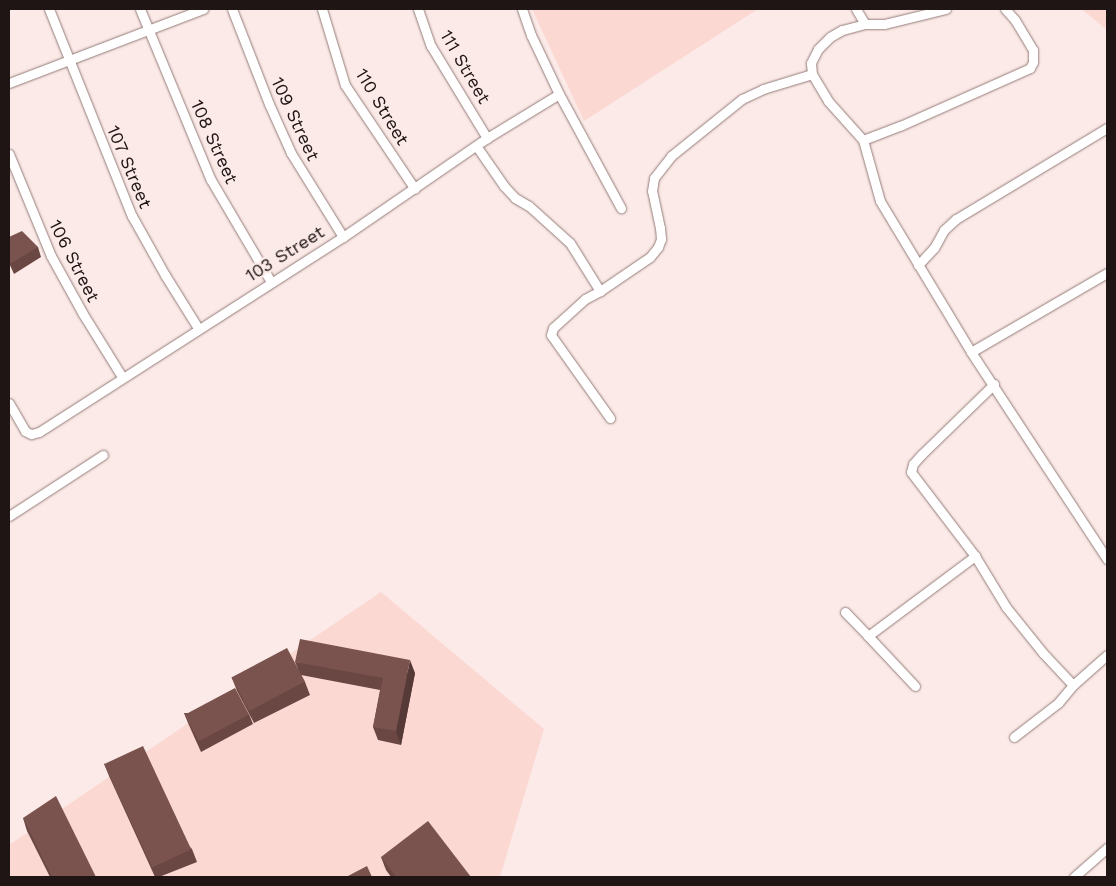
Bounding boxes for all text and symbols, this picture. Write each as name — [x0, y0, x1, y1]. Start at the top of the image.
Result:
street label: 111 Street — [435, 26, 495, 108]
street label: 110 Street — [351, 65, 413, 149]
street label: 109 Street — [266, 74, 324, 164]
street label: 108 Street — [186, 97, 242, 187]
street label: 107 Street — [102, 122, 156, 212]
street label: 106 Street — [44, 216, 104, 306]
street label: 103 Street — [242, 221, 328, 287]

